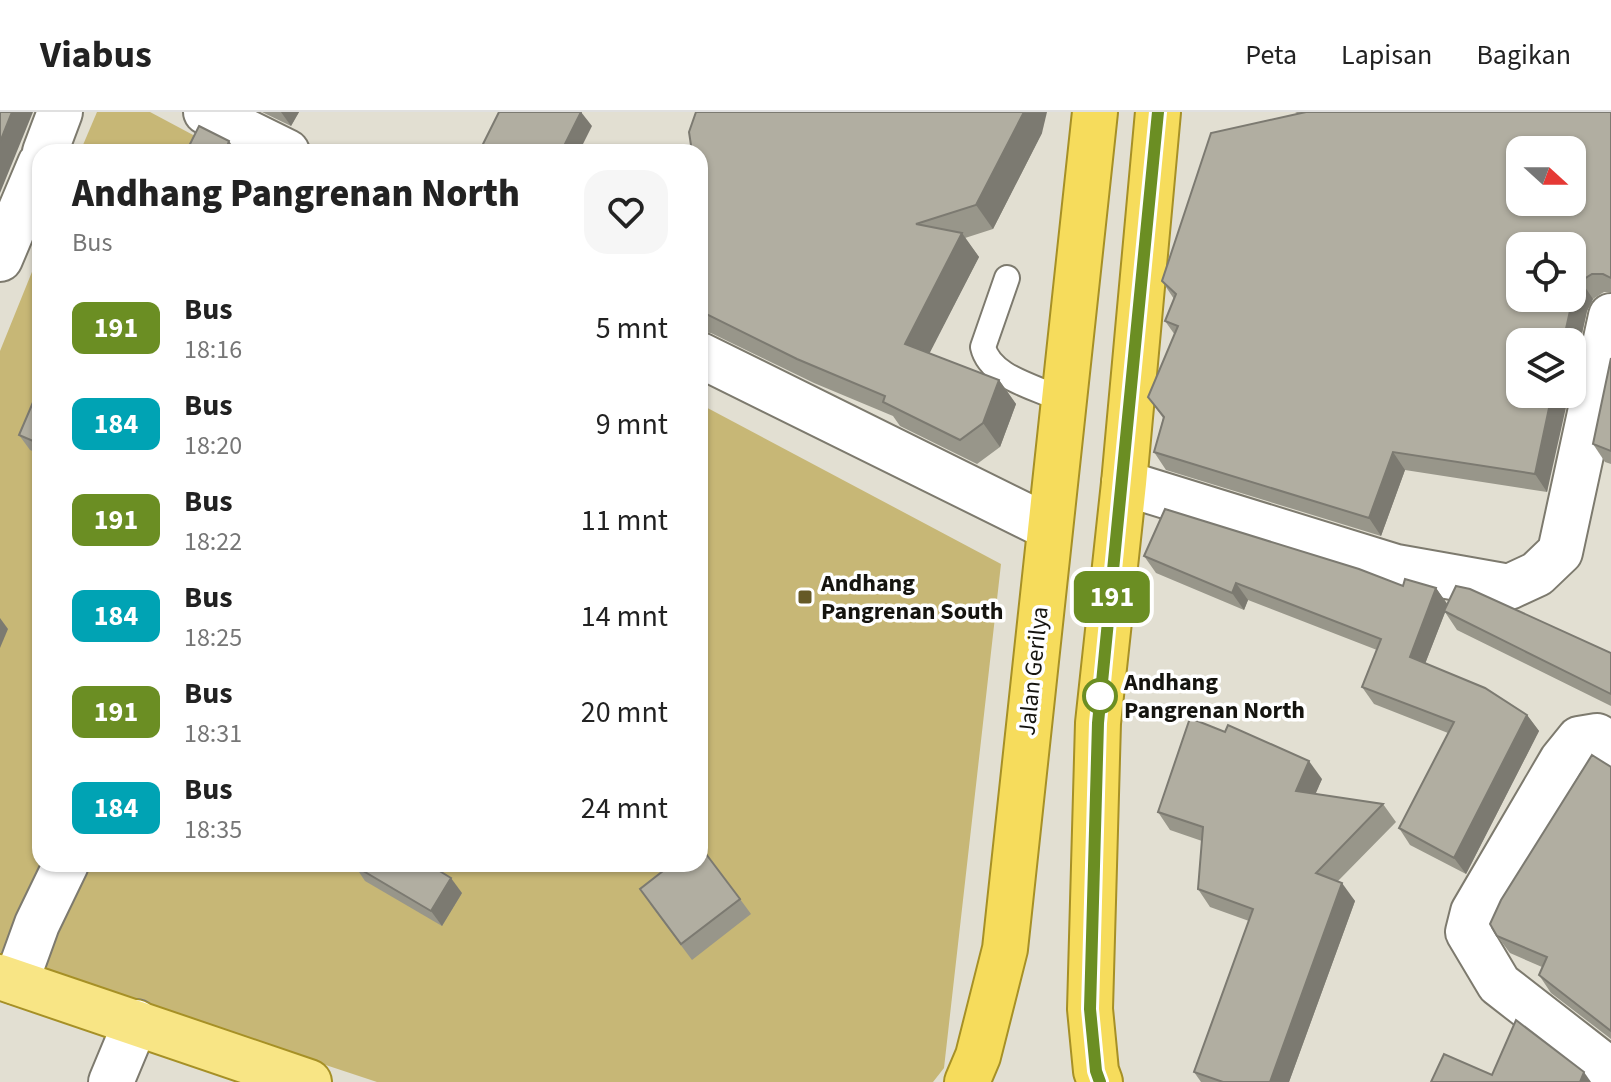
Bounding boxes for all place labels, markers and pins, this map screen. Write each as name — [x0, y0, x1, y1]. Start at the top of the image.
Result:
place label: Andhang Pangrenan South — [820, 566, 1004, 629]
marker: Andhang Pangrenan South — [796, 588, 814, 606]
place label: Andhang Pangrenan North — [1123, 665, 1305, 728]
marker: Andhang Pangrenan North — [1083, 679, 1117, 713]

